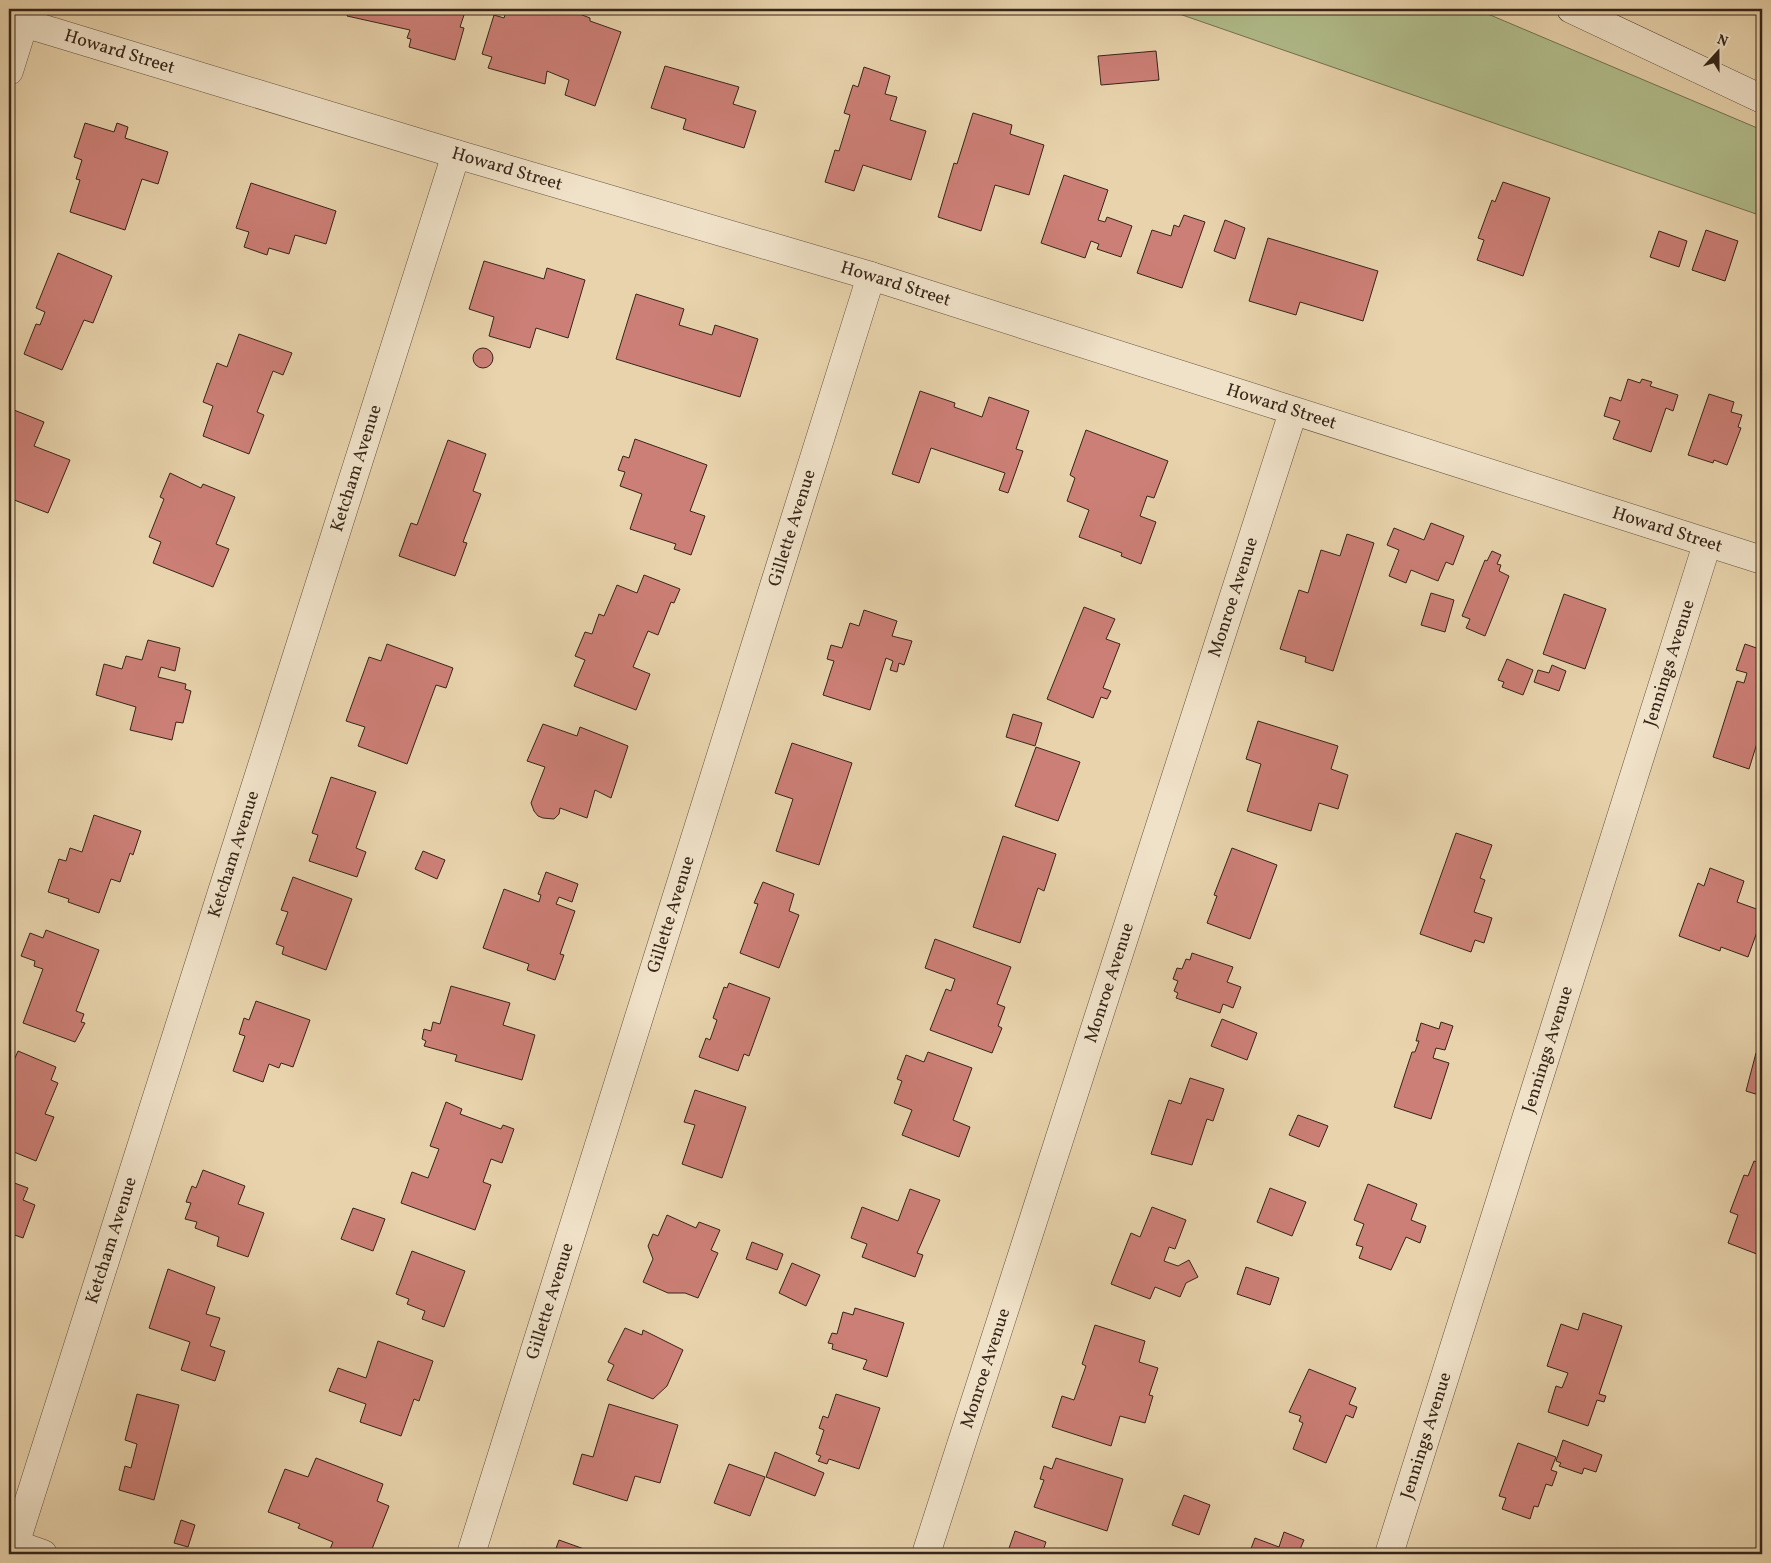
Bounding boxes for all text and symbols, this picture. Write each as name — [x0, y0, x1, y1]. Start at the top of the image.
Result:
street label: Howard Street — [61, 23, 178, 80]
north arrow — [1694, 28, 1744, 78]
text: N — [1714, 31, 1730, 52]
street label: Howard Street — [449, 141, 566, 197]
street label: Howard Street — [837, 255, 954, 313]
street label: Howard Street — [1223, 378, 1340, 436]
street label: Ketcham Avenue — [324, 402, 388, 535]
street label: Gillette Avenue — [762, 466, 822, 590]
street label: Howard Street — [1609, 501, 1726, 559]
street label: Monroe Avenue — [1202, 534, 1264, 660]
street label: Jennings Avenue — [1638, 597, 1701, 730]
street label: Ketcham Avenue — [202, 788, 266, 921]
street label: Gillette Avenue — [641, 853, 701, 976]
street label: Monroe Avenue — [1079, 919, 1141, 1046]
street label: Jennings Avenue — [1516, 983, 1580, 1116]
street label: Ketcham Avenue — [80, 1174, 143, 1307]
street label: Gillette Avenue — [520, 1239, 580, 1363]
street label: Monroe Avenue — [955, 1305, 1017, 1432]
street label: Jennings Avenue — [1395, 1369, 1458, 1502]

